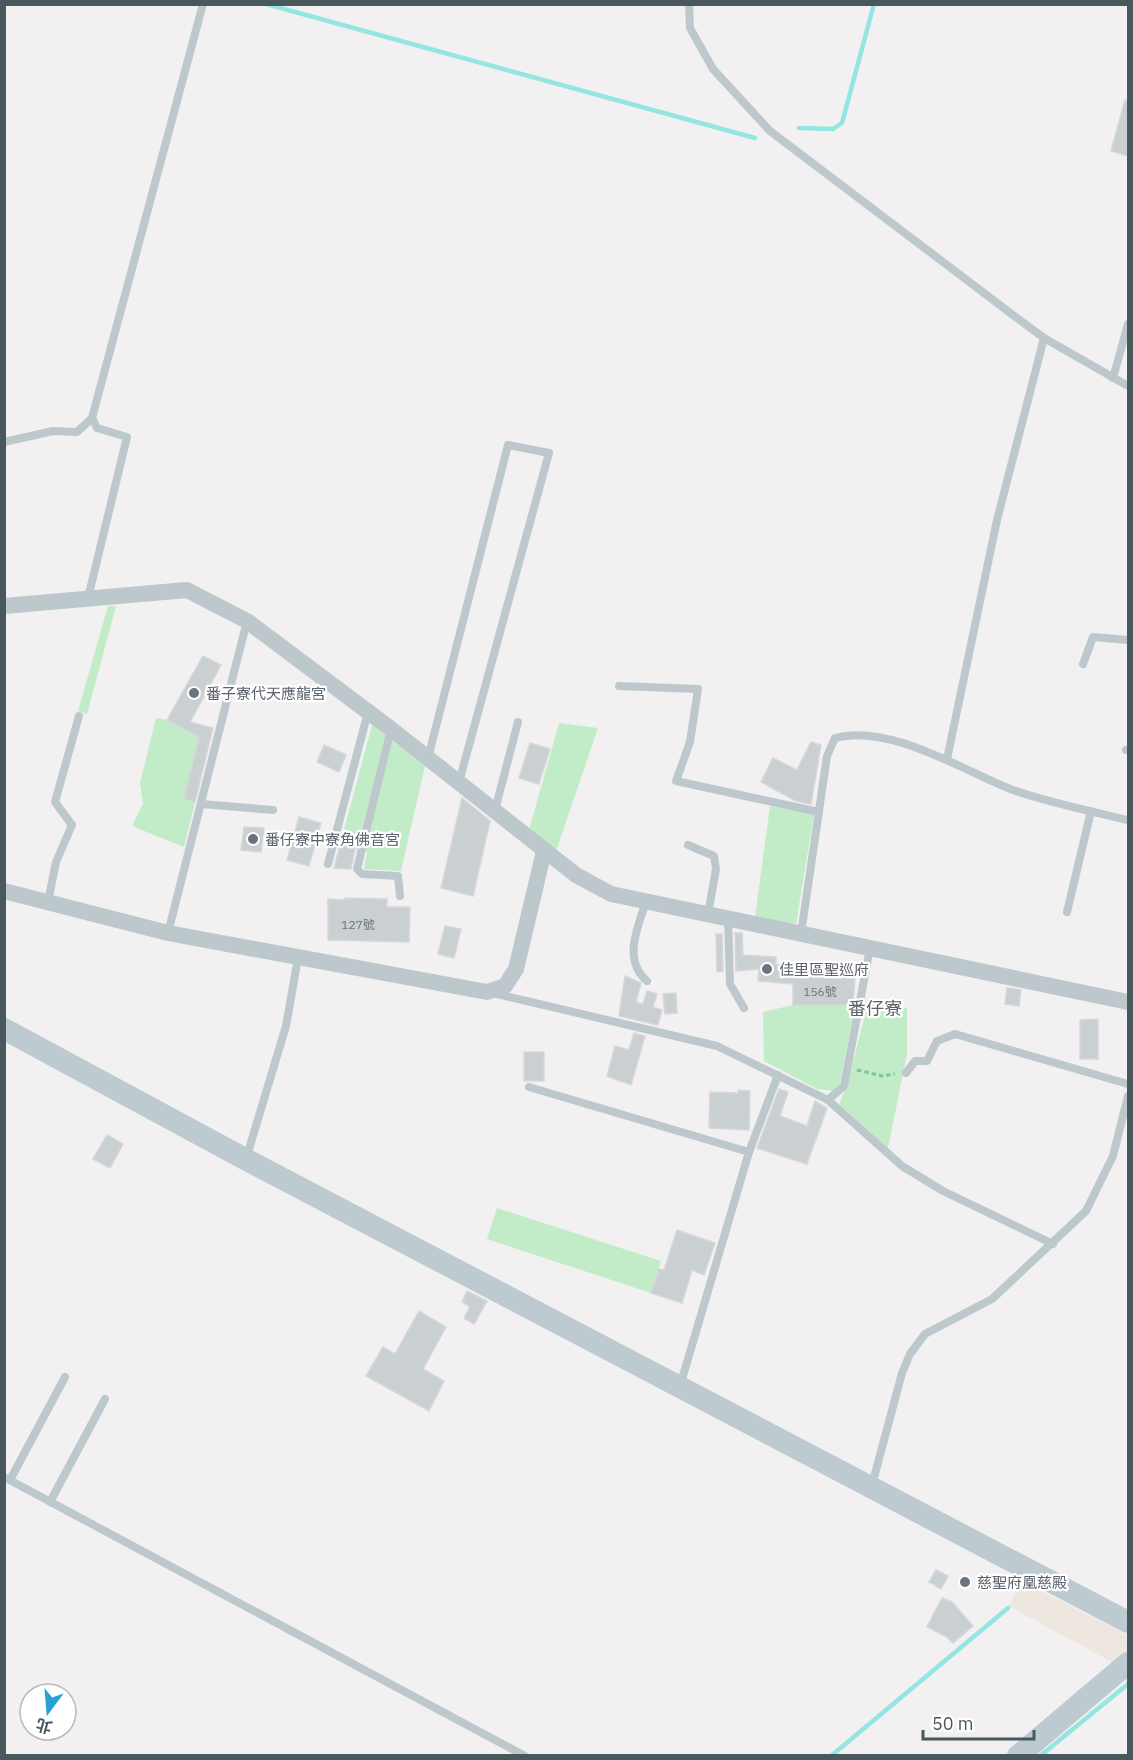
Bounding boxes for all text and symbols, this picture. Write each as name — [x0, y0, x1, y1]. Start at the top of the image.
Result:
place label: 番子寮代天應龍宮 — [206, 684, 326, 703]
marker: 番子寮代天應龍宮 — [187, 686, 201, 700]
place label: 番仔寮中寮角佛音宮 — [265, 830, 400, 849]
marker: 番仔寮中寮角佛音宮 — [246, 832, 260, 846]
house number: 127號 — [341, 917, 375, 932]
place label: 佳里區聖巡府 — [779, 960, 869, 979]
marker: 佳里區聖巡府 — [760, 962, 774, 976]
house number: 156號 — [803, 984, 837, 999]
district label: 番仔寮 — [848, 997, 902, 1020]
place label: 慈聖府凰慈殿 — [977, 1573, 1067, 1592]
marker: 慈聖府凰慈殿 — [958, 1575, 972, 1589]
north arrow — [18, 1682, 78, 1742]
scale bar — [923, 1703, 1034, 1741]
text: 50 m — [932, 1712, 974, 1735]
text: 北 — [33, 1715, 54, 1738]

